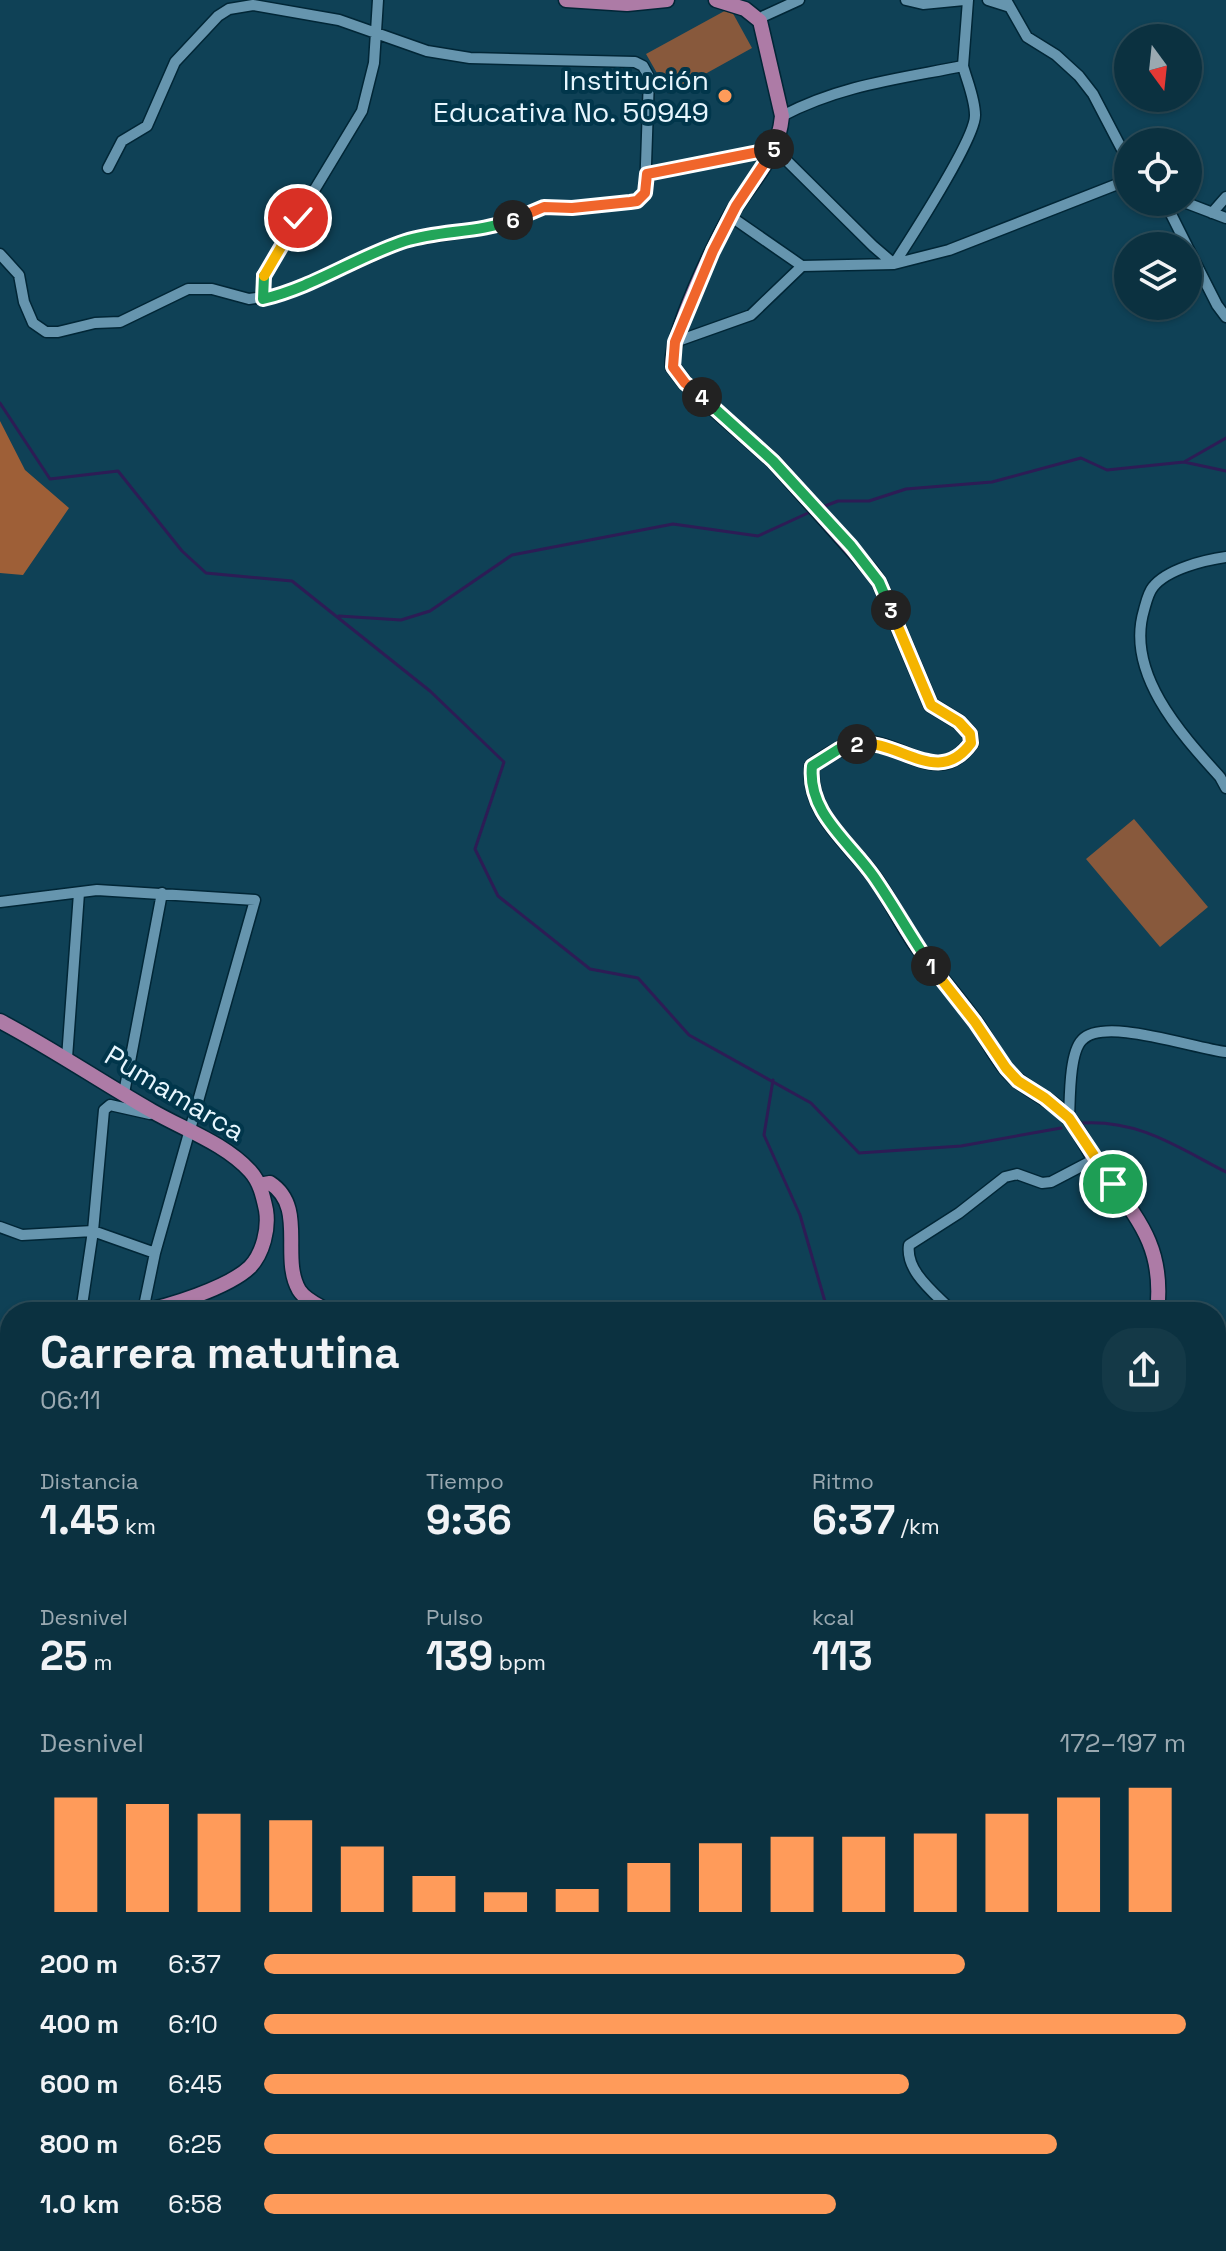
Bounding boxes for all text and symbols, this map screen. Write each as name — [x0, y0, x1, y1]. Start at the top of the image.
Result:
north arrow — [1114, 24, 1202, 112]
map controls — [1114, 24, 1202, 320]
place label: Institución Educativa No. 50949 — [433, 62, 709, 130]
marker: Institución Educativa No. 50949 — [716, 87, 734, 105]
button: locate — [1114, 128, 1202, 216]
pin: 5 — [754, 129, 794, 169]
text: 5 — [767, 135, 781, 163]
pin — [264, 184, 332, 252]
icon: check — [276, 196, 320, 240]
pin: 6 — [493, 200, 533, 240]
text: 6 — [506, 206, 520, 234]
button: layers — [1114, 232, 1202, 320]
pin: 4 — [682, 377, 722, 417]
text: 4 — [695, 383, 709, 411]
pin: 3 — [871, 590, 911, 630]
text: 3 — [884, 596, 898, 624]
pin: 2 — [837, 724, 877, 764]
text: 2 — [850, 730, 864, 758]
pin: 1 — [911, 946, 951, 986]
text: 1 — [926, 952, 936, 980]
street label: Pumamarca — [98, 1037, 252, 1149]
pin — [1079, 1150, 1147, 1218]
icon: arrive — [1091, 1162, 1135, 1206]
text: Carrera matutina — [40, 1325, 400, 1381]
button: share — [1102, 1328, 1186, 1412]
text: 06:11 — [40, 1383, 101, 1417]
text: Distancia — [40, 1467, 139, 1495]
text: Tiempo — [426, 1467, 504, 1495]
text: Ritmo — [812, 1467, 874, 1495]
text: 1.45 — [40, 1495, 119, 1546]
text: 9:36 — [426, 1495, 512, 1546]
text: 6:37 — [812, 1495, 895, 1546]
text: km — [119, 1512, 156, 1540]
text: /km — [895, 1512, 940, 1540]
text: Desnivel — [40, 1603, 128, 1631]
text: Pulso — [426, 1603, 483, 1631]
text: kcal — [812, 1603, 854, 1631]
text: 25 — [40, 1631, 88, 1682]
text: 139 — [426, 1631, 493, 1682]
text: 113 — [812, 1631, 872, 1682]
text: m — [88, 1648, 112, 1676]
text: bpm — [493, 1648, 546, 1676]
text: Desnivel — [40, 1726, 144, 1760]
text: 172–197 m — [1059, 1726, 1186, 1760]
text: 200 m — [40, 1947, 118, 1981]
text: 6:37 — [168, 1947, 221, 1981]
text: 400 m — [40, 2007, 119, 2041]
text: 6:10 — [168, 2007, 218, 2041]
text: 600 m — [40, 2067, 119, 2101]
text: 6:45 — [168, 2067, 222, 2101]
text: 800 m — [40, 2127, 118, 2161]
text: 6:25 — [168, 2127, 222, 2161]
text: 1.0 km — [40, 2187, 120, 2221]
text: 6:58 — [168, 2187, 222, 2221]

